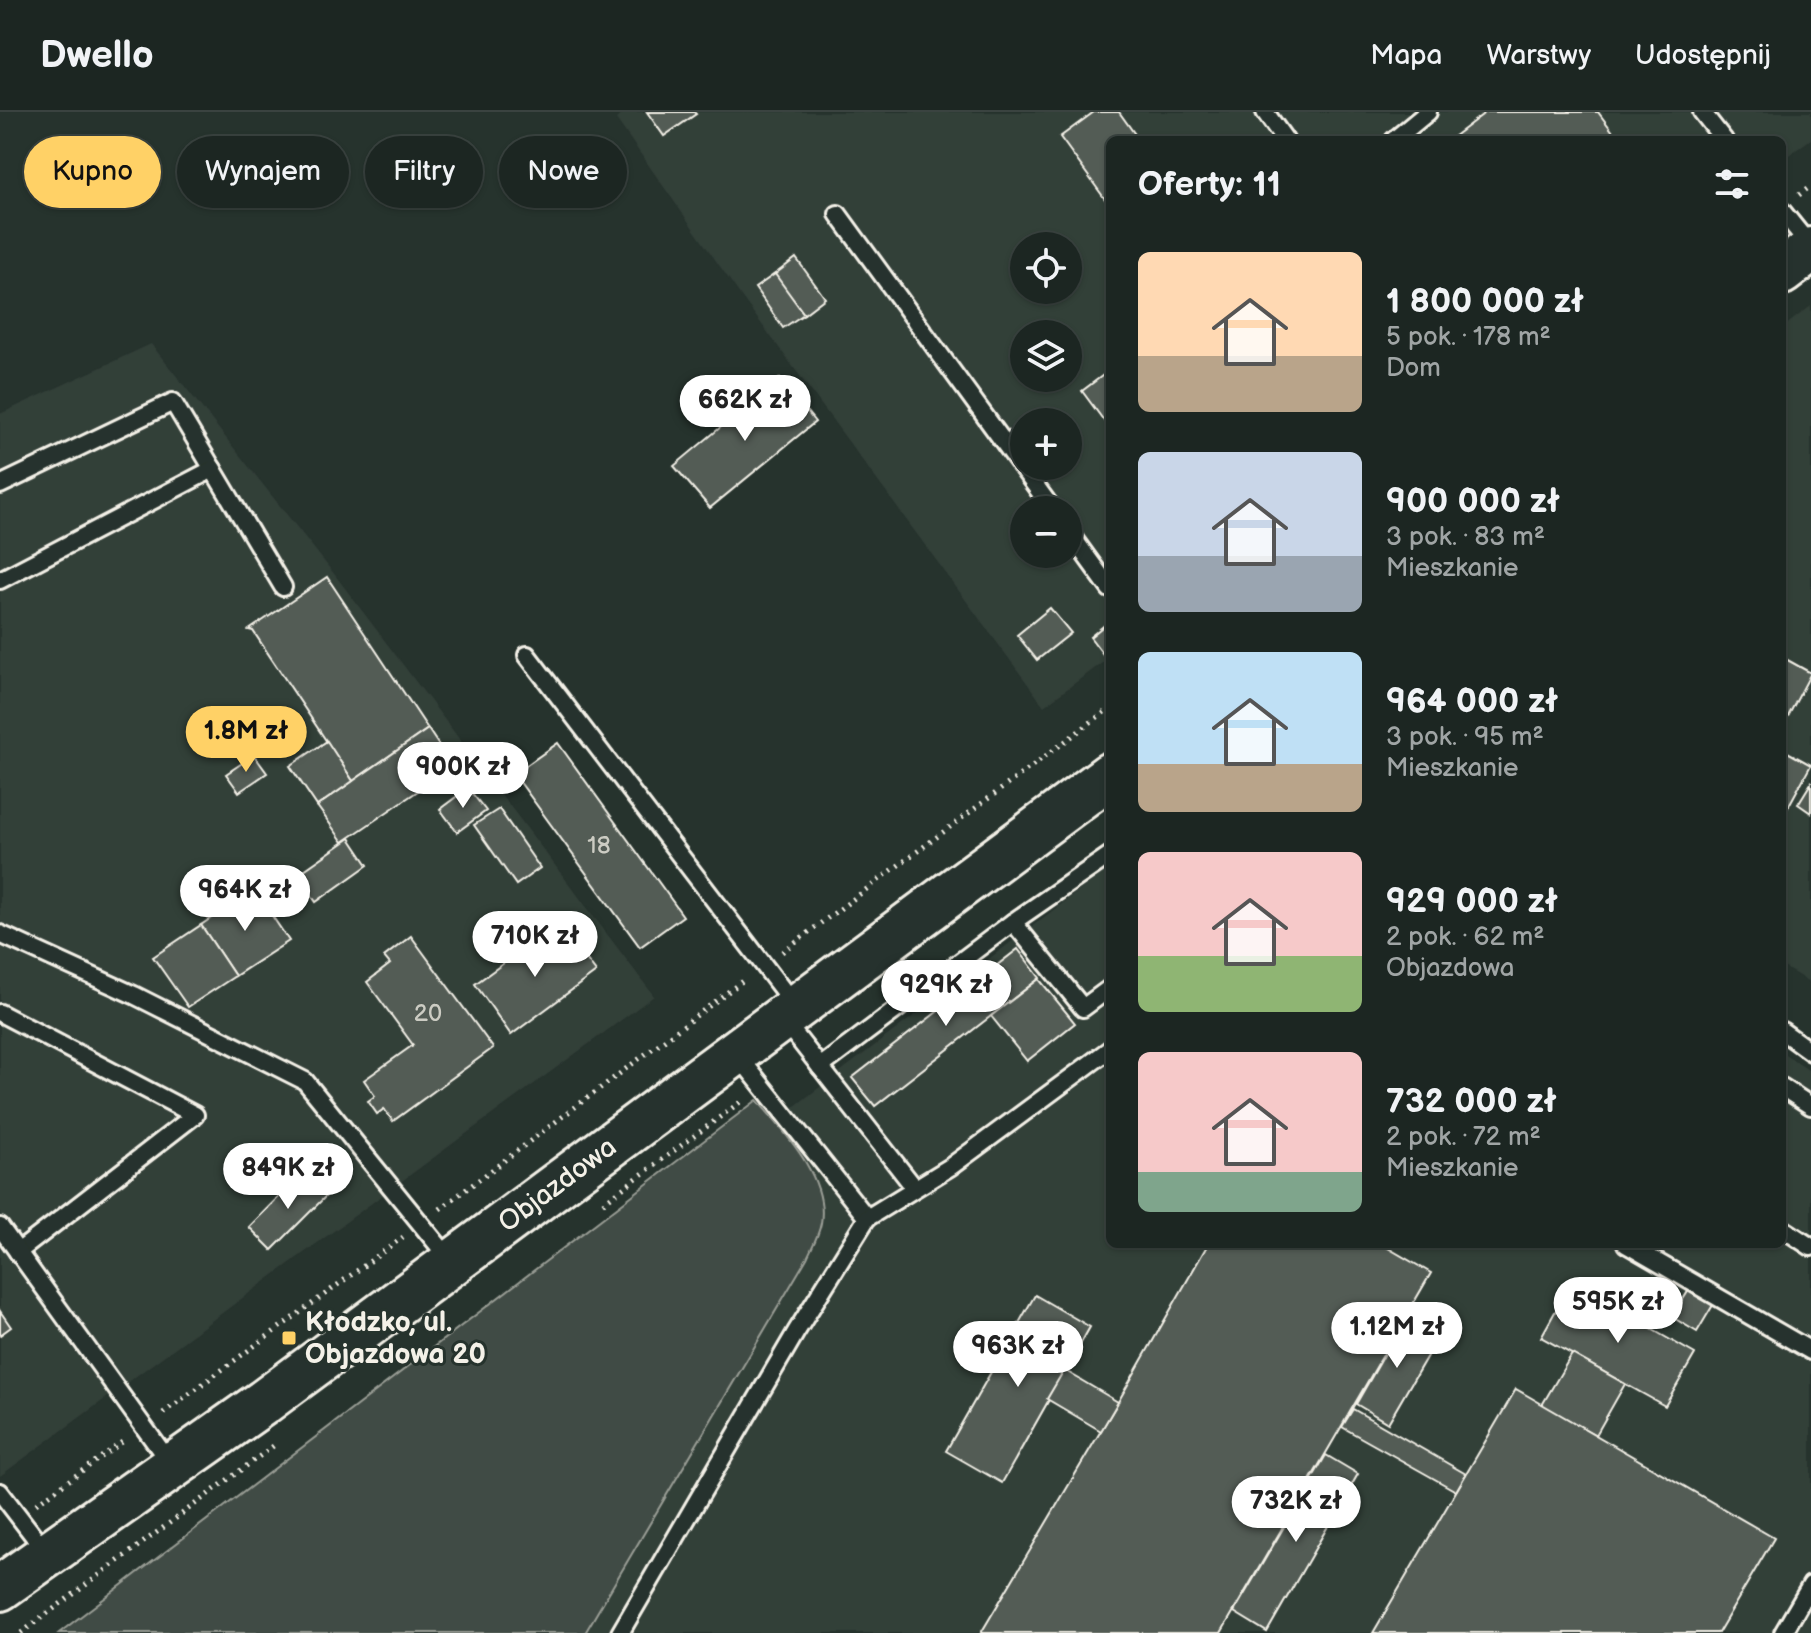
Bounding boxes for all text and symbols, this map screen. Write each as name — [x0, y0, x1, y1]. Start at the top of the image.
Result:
text: Dwello — [40, 33, 154, 78]
text: Mapa — [1370, 39, 1442, 72]
text: Warstwy — [1486, 39, 1591, 72]
text: Udostępnij — [1635, 39, 1771, 72]
chip: Kupno — [24, 136, 161, 208]
chip: Wynajem — [177, 136, 349, 208]
chip: Filtry — [365, 136, 483, 208]
chip: Nowe — [499, 136, 627, 208]
icon: filters — [1710, 162, 1754, 206]
text: Oferty: 11 — [1138, 164, 1281, 205]
map controls — [1010, 232, 1082, 568]
button: locate — [1010, 232, 1082, 304]
text: 1 800 000 zł — [1386, 281, 1584, 322]
icon: home — [1202, 284, 1298, 380]
button: layers — [1010, 320, 1082, 392]
text: 5 pok. · 178 m² — [1386, 322, 1551, 353]
text: Dom — [1386, 353, 1441, 384]
pin: 662K zł — [671, 375, 819, 443]
text: 662K zł — [698, 385, 792, 416]
button: + — [1010, 408, 1082, 480]
text: 900 000 zł — [1386, 481, 1560, 522]
icon: home — [1202, 484, 1298, 580]
button: − — [1010, 496, 1082, 568]
text: 3 pok. · 83 m² — [1386, 522, 1545, 553]
text: Mieszkanie — [1386, 553, 1518, 584]
text: 964 000 zł — [1386, 681, 1558, 722]
icon: home — [1202, 684, 1298, 780]
pin: 1.8M zł — [172, 706, 320, 774]
text: 1.8M zł — [204, 716, 288, 747]
text: 3 pok. · 95 m² — [1386, 722, 1544, 753]
pin: 900K zł — [389, 742, 537, 810]
text: 900K zł — [415, 752, 511, 783]
text: Mieszkanie — [1386, 753, 1518, 784]
house number: 18 — [587, 831, 611, 860]
pin: 964K zł — [171, 865, 319, 933]
text: 964K zł — [198, 875, 292, 906]
text: 929 000 zł — [1386, 881, 1558, 922]
icon: home — [1202, 884, 1298, 980]
pin: 710K zł — [461, 911, 609, 979]
text: 710K zł — [491, 921, 579, 952]
text: 2 pok. · 62 m² — [1386, 922, 1544, 953]
text: Objazdowa — [1386, 953, 1514, 984]
pin: 929K zł — [872, 960, 1020, 1028]
text: 929K zł — [899, 970, 993, 1001]
house number: 20 — [414, 999, 442, 1028]
text: 732 000 zł — [1386, 1081, 1557, 1122]
icon: home — [1202, 1084, 1298, 1180]
text: 2 pok. · 72 m² — [1386, 1122, 1541, 1153]
street label: Objazdowa — [492, 1130, 623, 1239]
pin: 849K zł — [214, 1143, 362, 1211]
text: 849K zł — [241, 1153, 335, 1184]
text: Mieszkanie — [1386, 1153, 1518, 1184]
pin: 595K zł — [1544, 1277, 1692, 1345]
text: 595K zł — [1572, 1287, 1664, 1318]
pin: 1.12M zł — [1314, 1302, 1480, 1370]
place label: Kłodzko, ul. Objazdowa 20 — [305, 1306, 486, 1371]
text: 1.12M zł — [1349, 1312, 1445, 1343]
pin: 963K zł — [944, 1321, 1092, 1389]
marker: Kłodzko, ul. Objazdowa 20 — [280, 1329, 298, 1347]
text: 963K zł — [971, 1331, 1065, 1362]
pin: 732K zł — [1222, 1476, 1370, 1544]
text: 732K zł — [1250, 1486, 1342, 1517]

